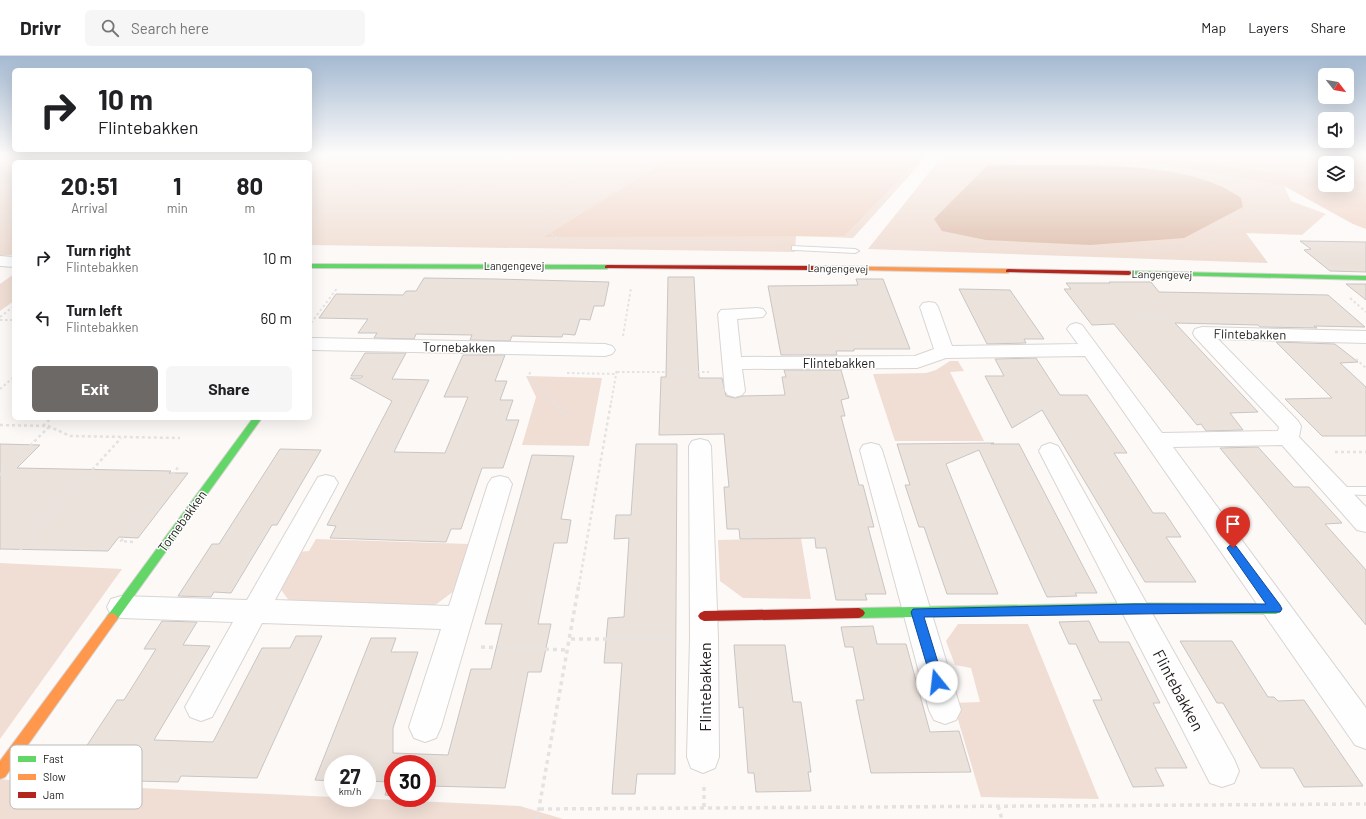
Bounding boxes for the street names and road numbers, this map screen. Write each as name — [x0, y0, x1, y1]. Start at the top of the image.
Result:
street label: Langengevej — [484, 259, 544, 272]
street label: Langengevej — [808, 261, 868, 275]
street label: Langengevej — [1132, 267, 1192, 281]
street label: Flintebakken — [1214, 325, 1286, 343]
street label: Tornebakken — [423, 338, 495, 356]
street label: Flintebakken — [803, 355, 875, 371]
street label: Tornebakken — [154, 487, 210, 555]
street label: Flintebakken — [695, 642, 714, 732]
street label: Flintebakken — [1150, 646, 1208, 734]

